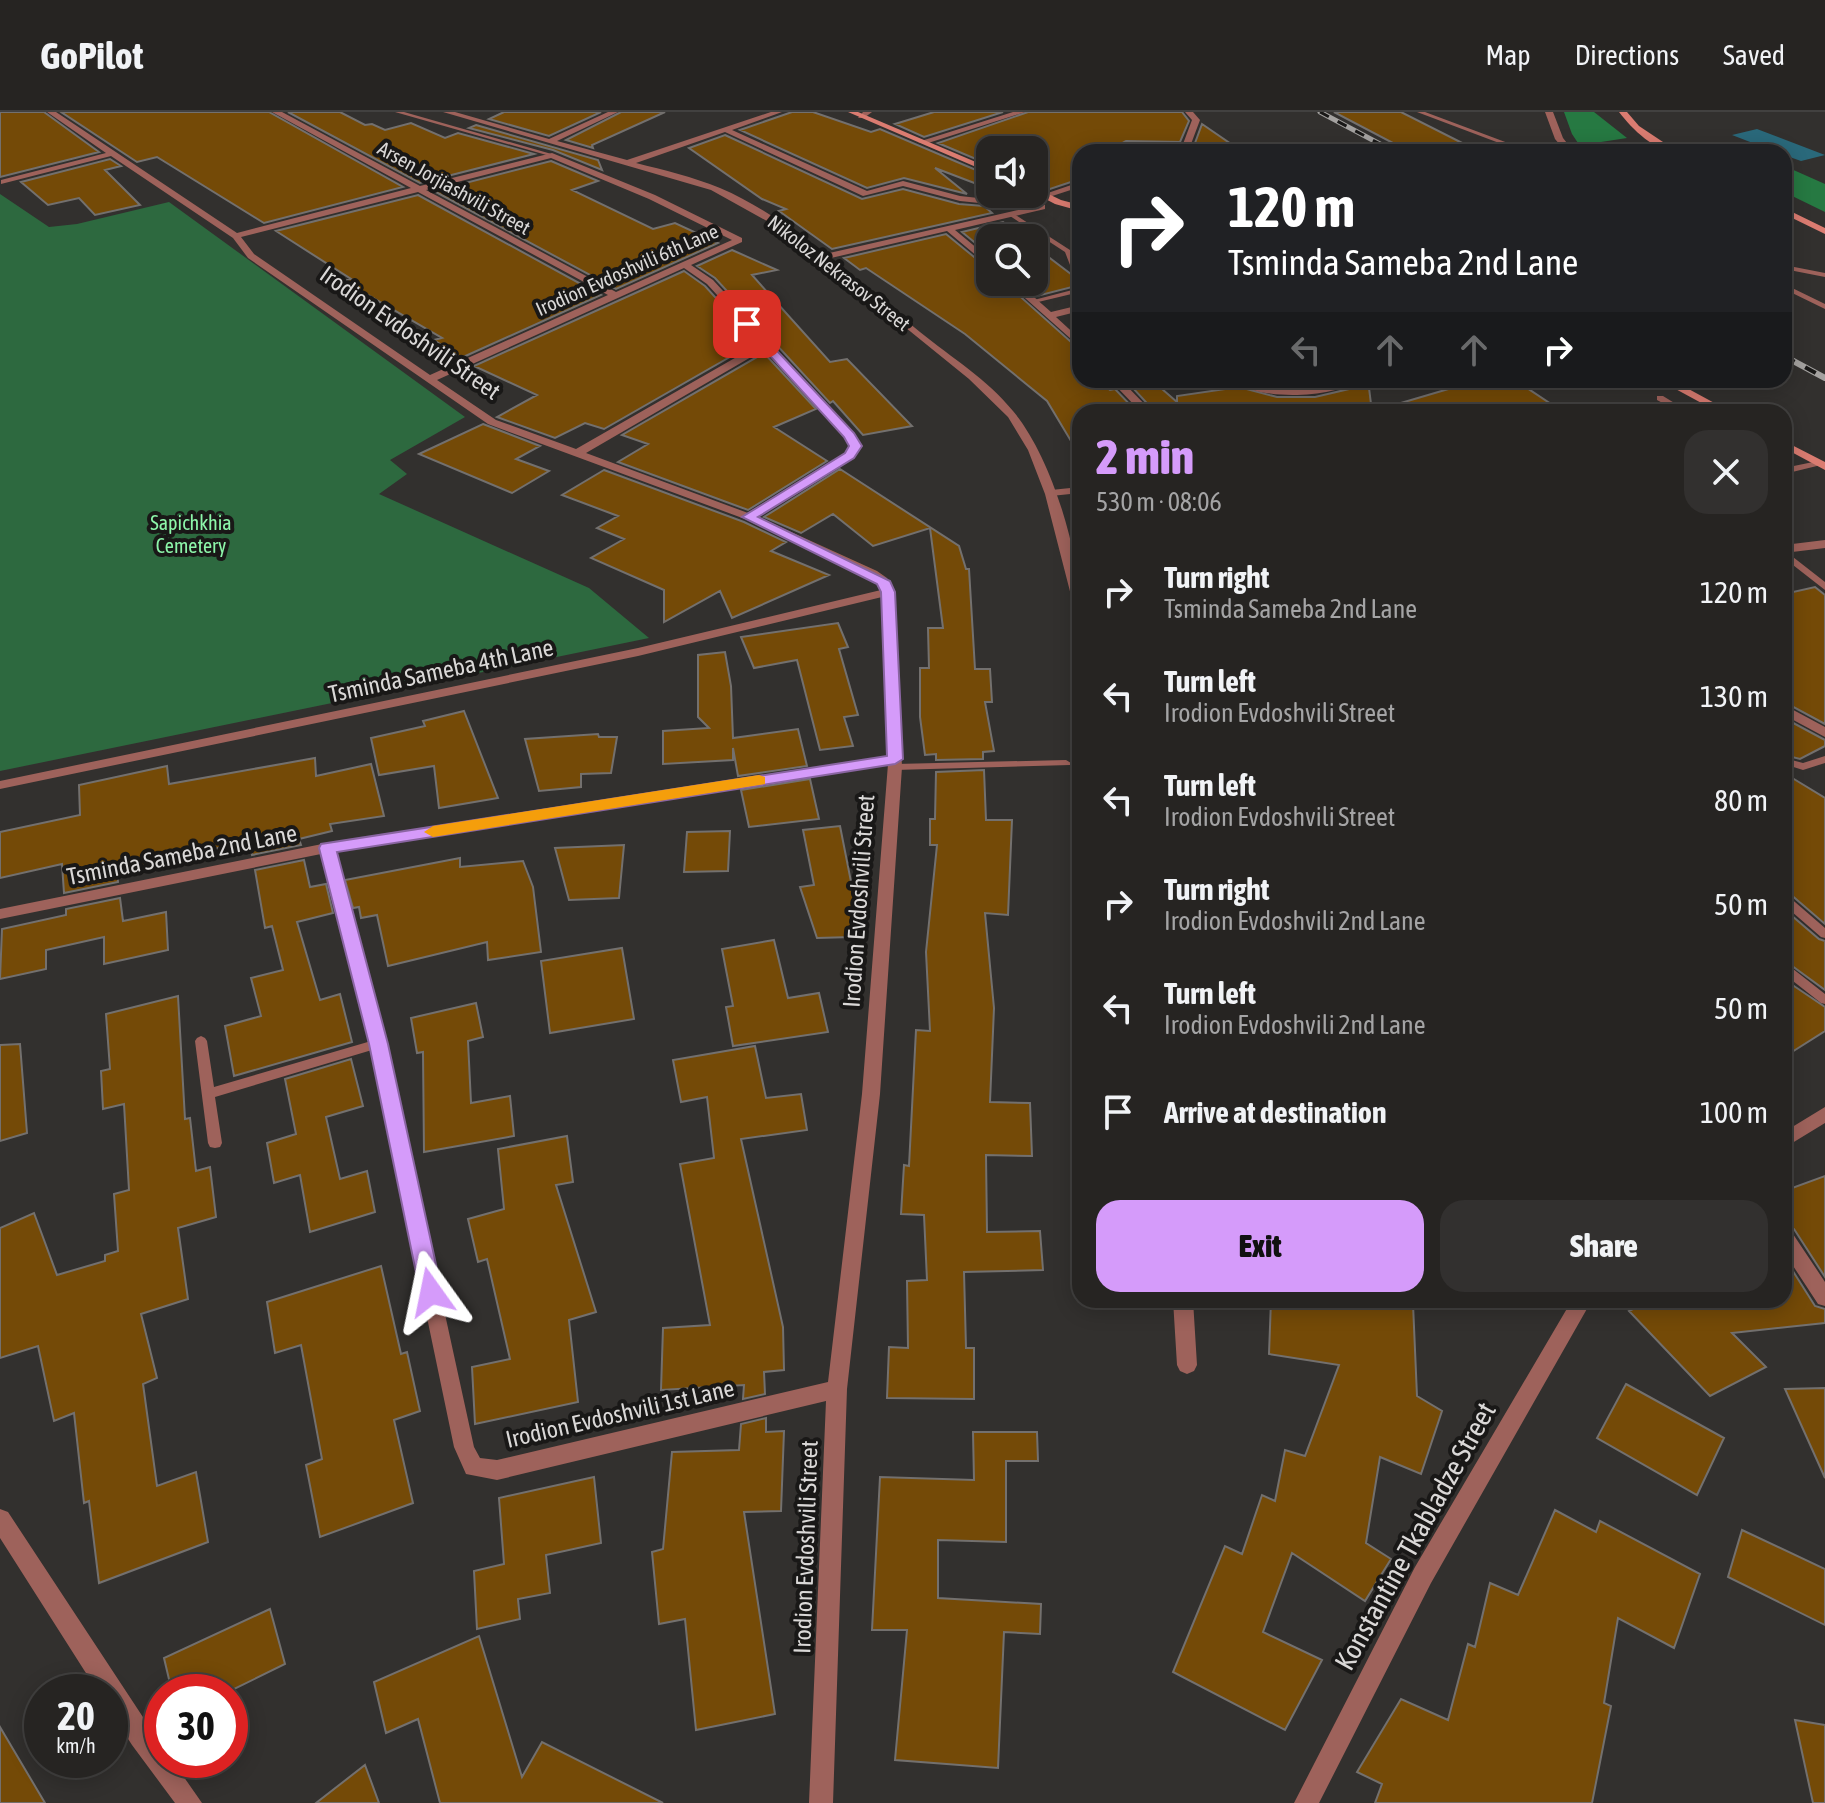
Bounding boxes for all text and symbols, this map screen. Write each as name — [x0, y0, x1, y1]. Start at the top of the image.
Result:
text: GoPilot — [40, 34, 143, 77]
text: Map — [1486, 39, 1531, 71]
text: Directions — [1575, 39, 1679, 71]
text: Saved — [1723, 39, 1785, 71]
street label: Arsen Jorjiashvili Street — [374, 136, 535, 239]
map controls — [976, 136, 1048, 296]
button: sound — [976, 136, 1048, 208]
text: 120 m — [1228, 175, 1355, 239]
icon: right — [1096, 176, 1200, 280]
street label: Nikoloz Nekrasov Street — [764, 210, 915, 335]
street label: Irodion Evdoshvili 6th Lane — [532, 219, 722, 320]
button: search — [976, 224, 1048, 296]
text: Tsminda Sameba 2nd Lane — [1228, 241, 1578, 283]
street label: Irodion Evdoshvili Street — [315, 260, 506, 405]
pin — [713, 290, 781, 358]
icon: arrive — [725, 302, 769, 346]
icon: left — [1284, 328, 1328, 372]
icon: ahead — [1368, 328, 1412, 372]
icon: ahead — [1452, 328, 1496, 372]
icon: right — [1536, 328, 1580, 372]
text: 2 min — [1096, 429, 1194, 484]
button: close — [1684, 430, 1768, 514]
text: 530 m · 08:06 — [1096, 487, 1222, 517]
park label: Sapichkhia Cemetery — [150, 511, 232, 557]
text: Turn right — [1164, 560, 1270, 594]
icon: right — [1096, 570, 1140, 614]
text: 120 m — [1700, 575, 1768, 609]
text: Tsminda Sameba 2nd Lane — [1164, 594, 1417, 624]
street label: Tsminda Sameba 4th Lane — [326, 633, 556, 708]
text: Turn left — [1164, 664, 1256, 698]
icon: left — [1096, 674, 1140, 718]
text: 130 m — [1700, 679, 1768, 713]
text: Irodion Evdoshvili Street — [1164, 698, 1395, 728]
text: Turn left — [1164, 768, 1256, 802]
icon: left — [1096, 778, 1140, 822]
text: 80 m — [1714, 783, 1768, 817]
street label: Irodion Evdoshvili Street — [838, 793, 879, 1008]
text: Irodion Evdoshvili Street — [1164, 802, 1395, 832]
street label: Tsminda Sameba 2nd Lane — [65, 819, 299, 890]
text: Turn right — [1164, 872, 1270, 906]
icon: right — [1096, 882, 1140, 926]
text: 50 m — [1714, 887, 1768, 921]
text: Irodion Evdoshvili 2nd Lane — [1164, 906, 1425, 936]
text: Turn left — [1164, 976, 1256, 1010]
icon: left — [1096, 986, 1140, 1030]
text: 50 m — [1714, 991, 1768, 1025]
text: Irodion Evdoshvili 2nd Lane — [1164, 1010, 1425, 1040]
icon: arrive — [1096, 1090, 1140, 1134]
text: Arrive at destination — [1164, 1095, 1386, 1129]
text: 100 m — [1700, 1095, 1768, 1129]
button: Exit — [1096, 1200, 1424, 1292]
button: Share — [1440, 1200, 1768, 1292]
position arrow — [389, 1250, 473, 1334]
street label: Irodion Evdoshvili 1st Lane — [503, 1374, 737, 1453]
street label: Konstantine Tkabladze Street — [1328, 1397, 1502, 1675]
street label: Irodion Evdoshvili Street — [788, 1440, 823, 1654]
speed limit sign: 30 — [144, 1674, 248, 1778]
text: 20 — [57, 1693, 95, 1738]
text: km/h — [56, 1734, 96, 1757]

